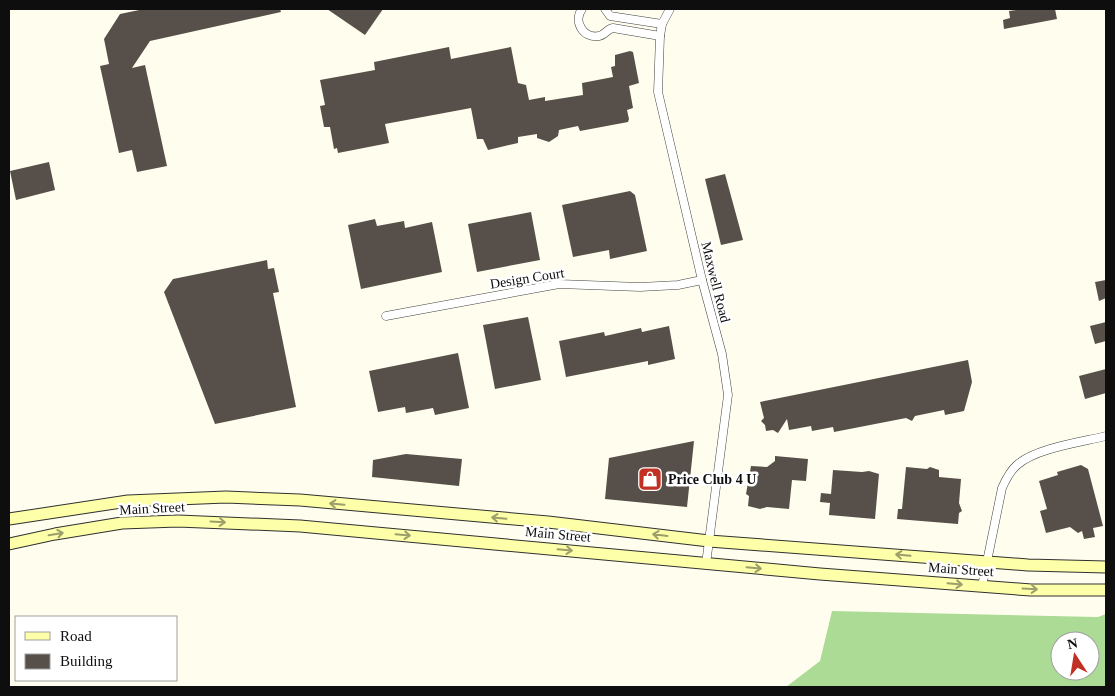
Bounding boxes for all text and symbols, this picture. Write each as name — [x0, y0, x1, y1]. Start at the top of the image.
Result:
street label: Maxwell Road — [698, 240, 733, 324]
street label: Design Court — [489, 265, 565, 292]
shop icon: Price Club 4 U — [637, 466, 663, 492]
place label: Price Club 4 U — [668, 472, 756, 487]
street label: Main Street — [119, 499, 185, 518]
one-way arrow — [329, 499, 345, 508]
one-way arrow — [491, 513, 507, 523]
one-way arrow — [210, 518, 226, 527]
street label: Main Street — [525, 524, 591, 545]
one-way arrow — [48, 528, 64, 538]
one-way arrow — [653, 530, 669, 540]
one-way arrow — [395, 531, 411, 540]
one-way arrow — [557, 545, 573, 555]
one-way arrow — [895, 550, 911, 559]
street label: Main Street — [928, 560, 994, 579]
one-way arrow — [746, 564, 762, 573]
one-way arrow — [947, 579, 963, 588]
one-way arrow — [1022, 585, 1038, 594]
legend — [15, 616, 178, 681]
text: Road — [60, 628, 92, 644]
north arrow — [1050, 631, 1100, 681]
text: N — [1066, 635, 1079, 652]
text: Building — [60, 653, 113, 669]

